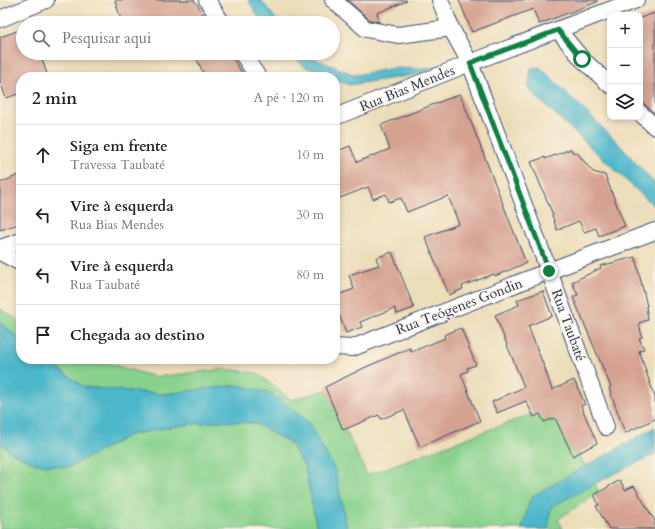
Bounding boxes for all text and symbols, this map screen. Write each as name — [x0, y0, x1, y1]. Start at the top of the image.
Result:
map controls — [607, 12, 643, 120]
button: + — [607, 12, 643, 48]
search box — [16, 16, 340, 60]
icon: search — [30, 27, 52, 49]
text: Pesquisar aqui — [62, 28, 151, 48]
button: − — [607, 48, 643, 84]
route start — [573, 50, 591, 68]
street label: Rua Bias Mendes — [357, 61, 458, 116]
button: layers — [607, 84, 643, 120]
text: 2 min — [32, 87, 77, 110]
text: A pé · 120 m — [254, 89, 324, 107]
text: Siga em frente — [70, 136, 168, 156]
icon: ahead — [32, 144, 54, 166]
text: 10 m — [296, 146, 324, 164]
text: Travessa Taubaté — [70, 156, 165, 174]
text: Vire à esquerda — [70, 196, 174, 216]
icon: left — [32, 204, 54, 226]
text: 30 m — [296, 206, 324, 224]
text: Rua Bias Mendes — [70, 216, 164, 234]
text: Vire à esquerda — [70, 256, 174, 276]
route end — [540, 262, 558, 280]
icon: left — [32, 264, 54, 286]
text: 80 m — [296, 266, 324, 284]
street label: Rua Teógenes Gondin — [393, 274, 525, 339]
text: Rua Taubaté — [70, 276, 140, 294]
street label: Rua Taubaté — [547, 286, 590, 364]
icon: arrive — [32, 324, 54, 346]
text: Chegada ao destino — [70, 325, 205, 345]

